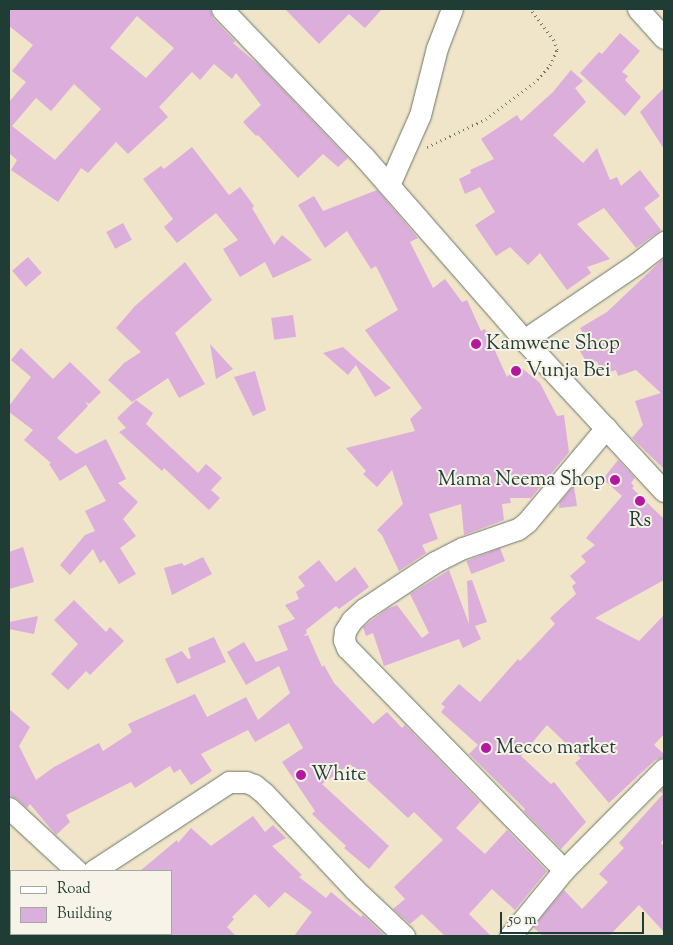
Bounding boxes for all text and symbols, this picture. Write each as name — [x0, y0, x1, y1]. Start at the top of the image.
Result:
place label: Kamwene Shop — [486, 332, 620, 356]
marker: Kamwene Shop — [470, 338, 482, 350]
place label: Vunja Bei — [526, 359, 611, 383]
marker: Vunja Bei — [510, 365, 522, 377]
place label: Mama Neema Shop — [438, 468, 605, 492]
marker: Mama Neema Shop — [609, 474, 621, 486]
marker: Rs — [634, 495, 646, 507]
place label: Rs — [629, 509, 651, 533]
place label: Mecco market — [496, 736, 616, 760]
marker: Mecco market — [480, 742, 492, 754]
place label: White — [311, 763, 367, 787]
marker: White — [295, 769, 307, 781]
legend — [10, 870, 172, 935]
text: Road — [57, 879, 91, 900]
scale bar — [503, 902, 647, 934]
text: Building — [57, 904, 112, 925]
text: 50 m — [508, 910, 537, 931]

